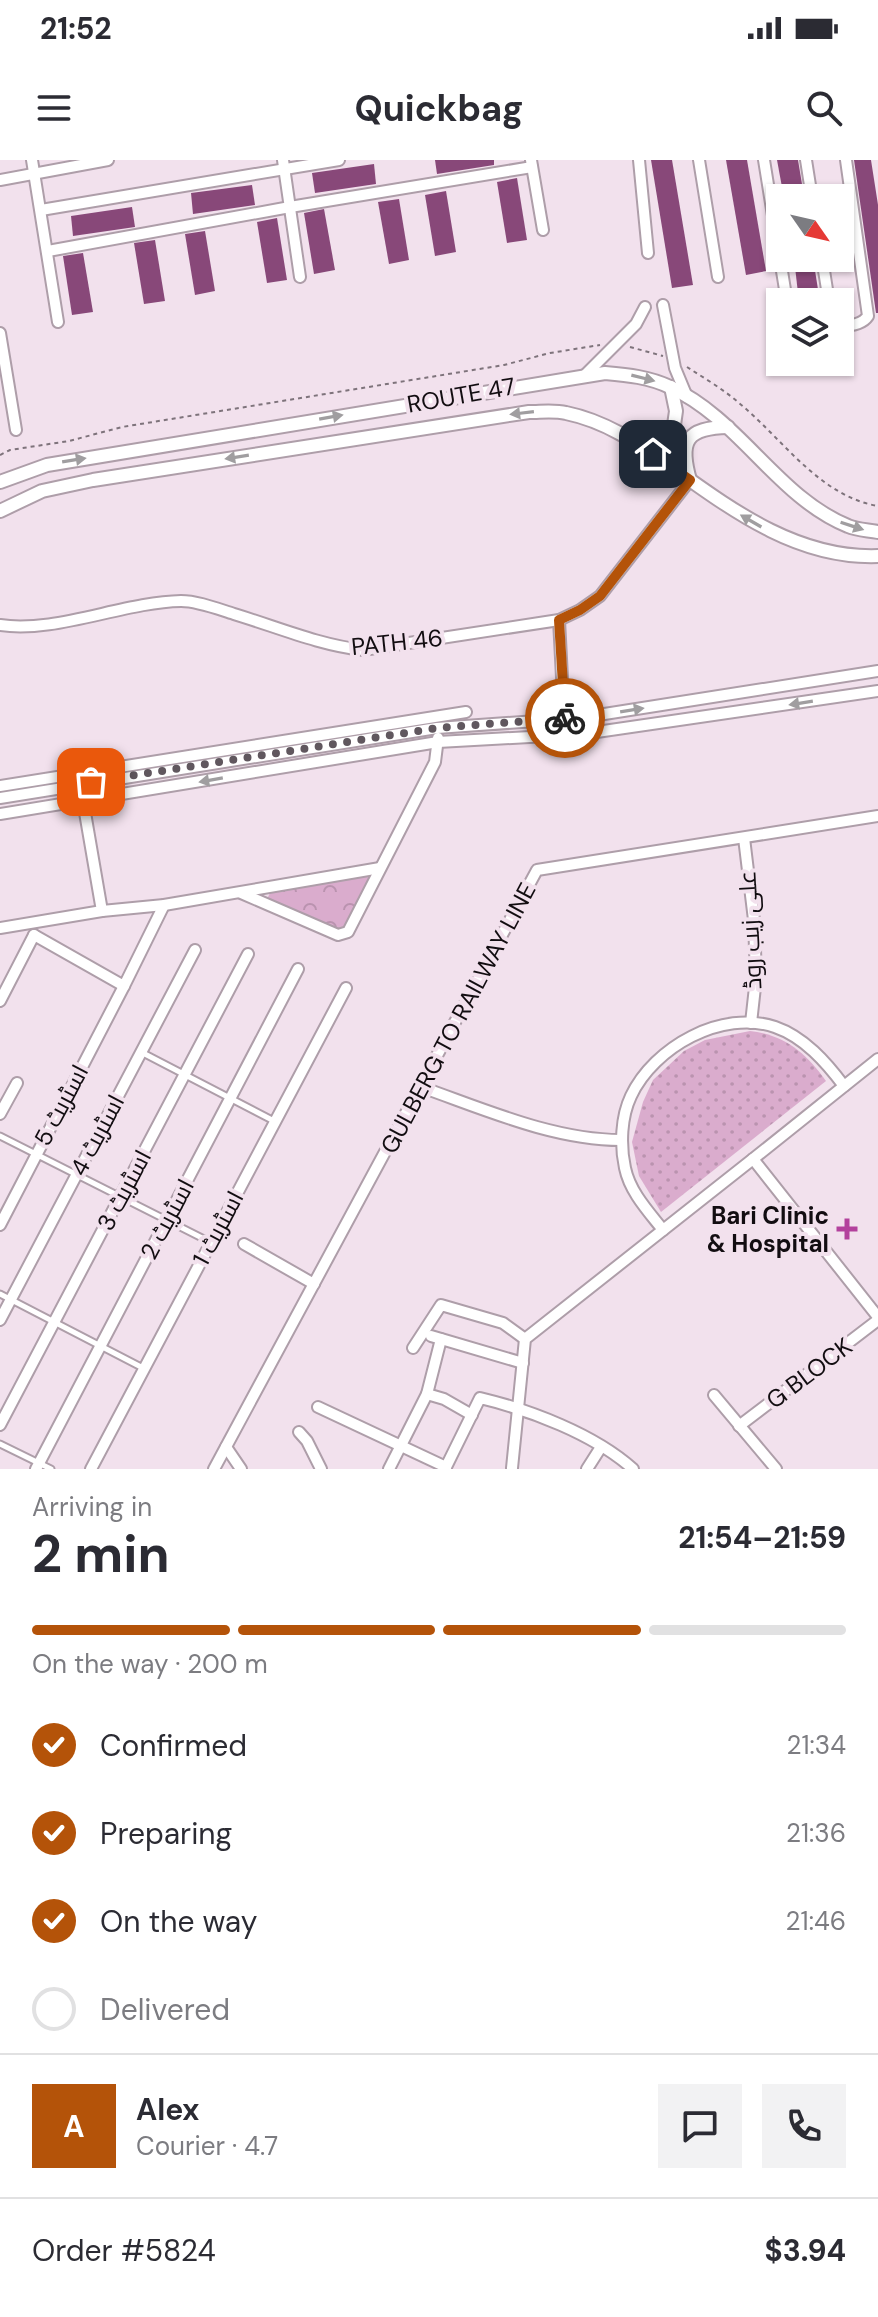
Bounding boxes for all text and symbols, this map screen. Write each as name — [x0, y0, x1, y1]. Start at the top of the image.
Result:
text: 21:52 — [40, 9, 112, 48]
text: Quickbag — [354, 85, 524, 132]
icon: menu — [32, 86, 76, 130]
icon: search — [802, 86, 846, 130]
north arrow — [766, 184, 854, 272]
map controls — [766, 184, 854, 376]
button: layers — [766, 288, 854, 376]
street label: ROUTE 47 — [404, 370, 518, 420]
one-way arrow — [630, 373, 655, 385]
one-way arrow — [509, 407, 534, 420]
one-way arrow — [319, 410, 344, 423]
pin — [619, 420, 687, 488]
icon: home — [631, 432, 675, 476]
one-way arrow — [224, 451, 249, 464]
one-way arrow — [62, 453, 87, 466]
one-way arrow — [740, 514, 762, 528]
one-way arrow — [840, 520, 864, 532]
street label: PATH 46 — [350, 622, 444, 662]
courier — [525, 678, 605, 758]
icon: bike — [543, 696, 587, 740]
one-way arrow — [788, 697, 813, 710]
one-way arrow — [619, 703, 644, 716]
pin — [57, 748, 125, 816]
icon: bag — [69, 760, 113, 804]
one-way arrow — [198, 775, 223, 787]
street label: علی زیب روڈ — [731, 870, 769, 990]
street label: GULBERG TO RAILWAY LINE — [373, 877, 543, 1159]
street label: اسٹریٹ 5 — [27, 1059, 95, 1151]
street label: اسٹریٹ 4 — [63, 1089, 131, 1181]
street label: اسٹریٹ 3 — [90, 1144, 158, 1236]
street label: اسٹریٹ 2 — [133, 1173, 201, 1265]
street label: اسٹریٹ 1 — [185, 1185, 251, 1271]
place label: Bari Clinic & Hospital — [707, 1200, 829, 1259]
marker: Bari Clinic & Hospital — [836, 1218, 858, 1240]
street label: G BLOCK — [760, 1331, 858, 1415]
text: Arriving in — [32, 1490, 152, 1524]
text: 21:54–21:59 — [678, 1518, 846, 1557]
text: 2 min — [32, 1520, 170, 1588]
text: On the way · 200 m — [32, 1647, 268, 1681]
icon: check — [32, 1723, 76, 1767]
text: Confirmed — [100, 1726, 247, 1765]
text: 21:34 — [787, 1728, 846, 1762]
icon: check — [32, 1811, 76, 1855]
text: Preparing — [100, 1814, 232, 1853]
text: 21:36 — [786, 1816, 846, 1850]
icon: check — [32, 1899, 76, 1943]
text: On the way — [100, 1902, 257, 1941]
text: 21:46 — [786, 1904, 846, 1938]
text: Delivered — [100, 1990, 230, 2029]
button: chat — [658, 2084, 742, 2168]
button: phone — [762, 2084, 846, 2168]
text: Alex — [136, 2090, 199, 2129]
text: A — [63, 2107, 85, 2146]
text: Courier · 4.7 — [136, 2129, 278, 2163]
text: Order #5824 — [32, 2231, 216, 2270]
text: $3.94 — [765, 2231, 846, 2270]

